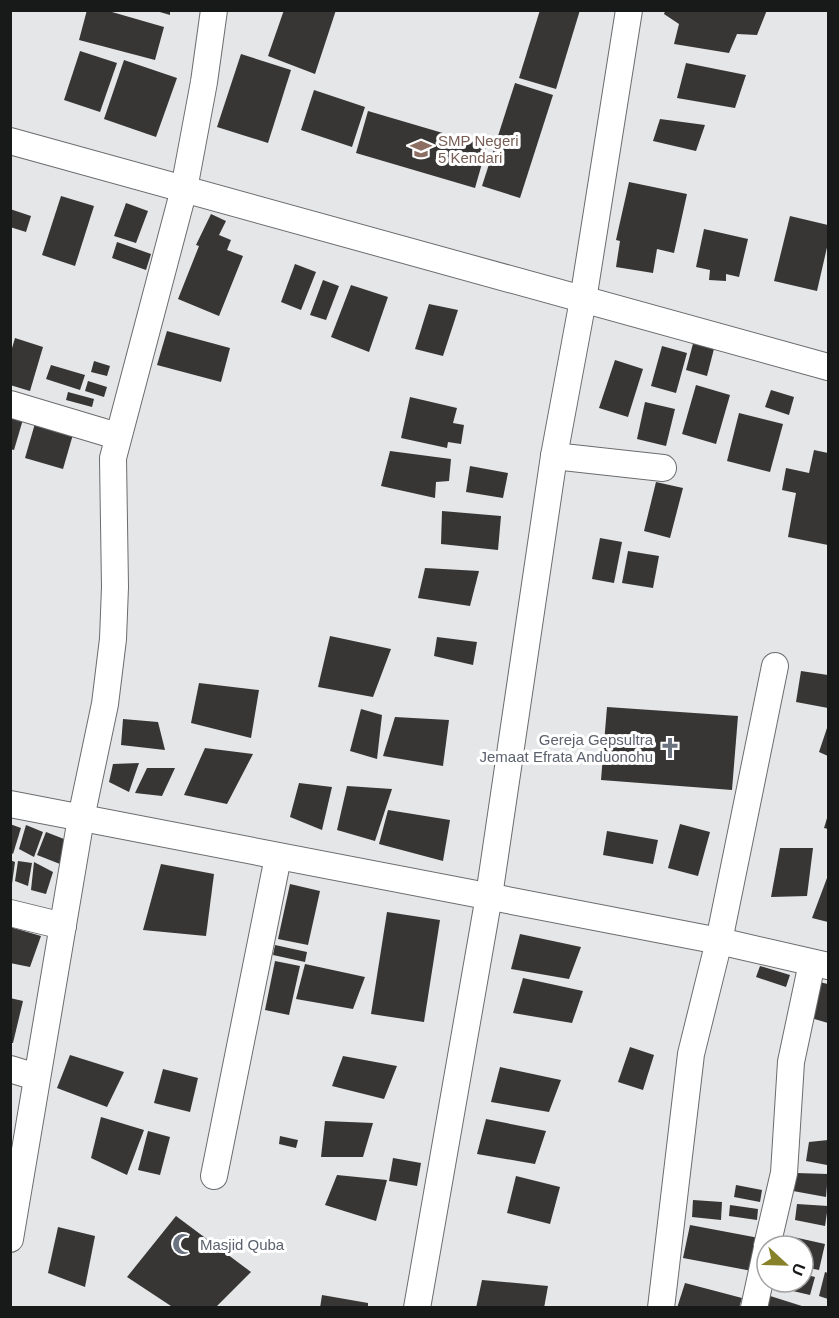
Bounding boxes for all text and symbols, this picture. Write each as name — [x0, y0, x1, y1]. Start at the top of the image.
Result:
place label: SMP Negeri 5 Kendari — [438, 132, 519, 166]
school or university icon: SMP Negeri 5 Kendari — [409, 137, 433, 161]
place label: Gereja Gepsultra Jemaat Efrata Anduonohu — [480, 731, 654, 765]
church icon: Gereja Gepsultra Jemaat Efrata Anduonohu — [658, 736, 682, 760]
mosque icon: Masjid Quba — [171, 1232, 195, 1256]
north arrow — [755, 1234, 815, 1294]
place label: Masjid Quba — [200, 1236, 285, 1253]
text: U — [788, 1261, 808, 1278]

